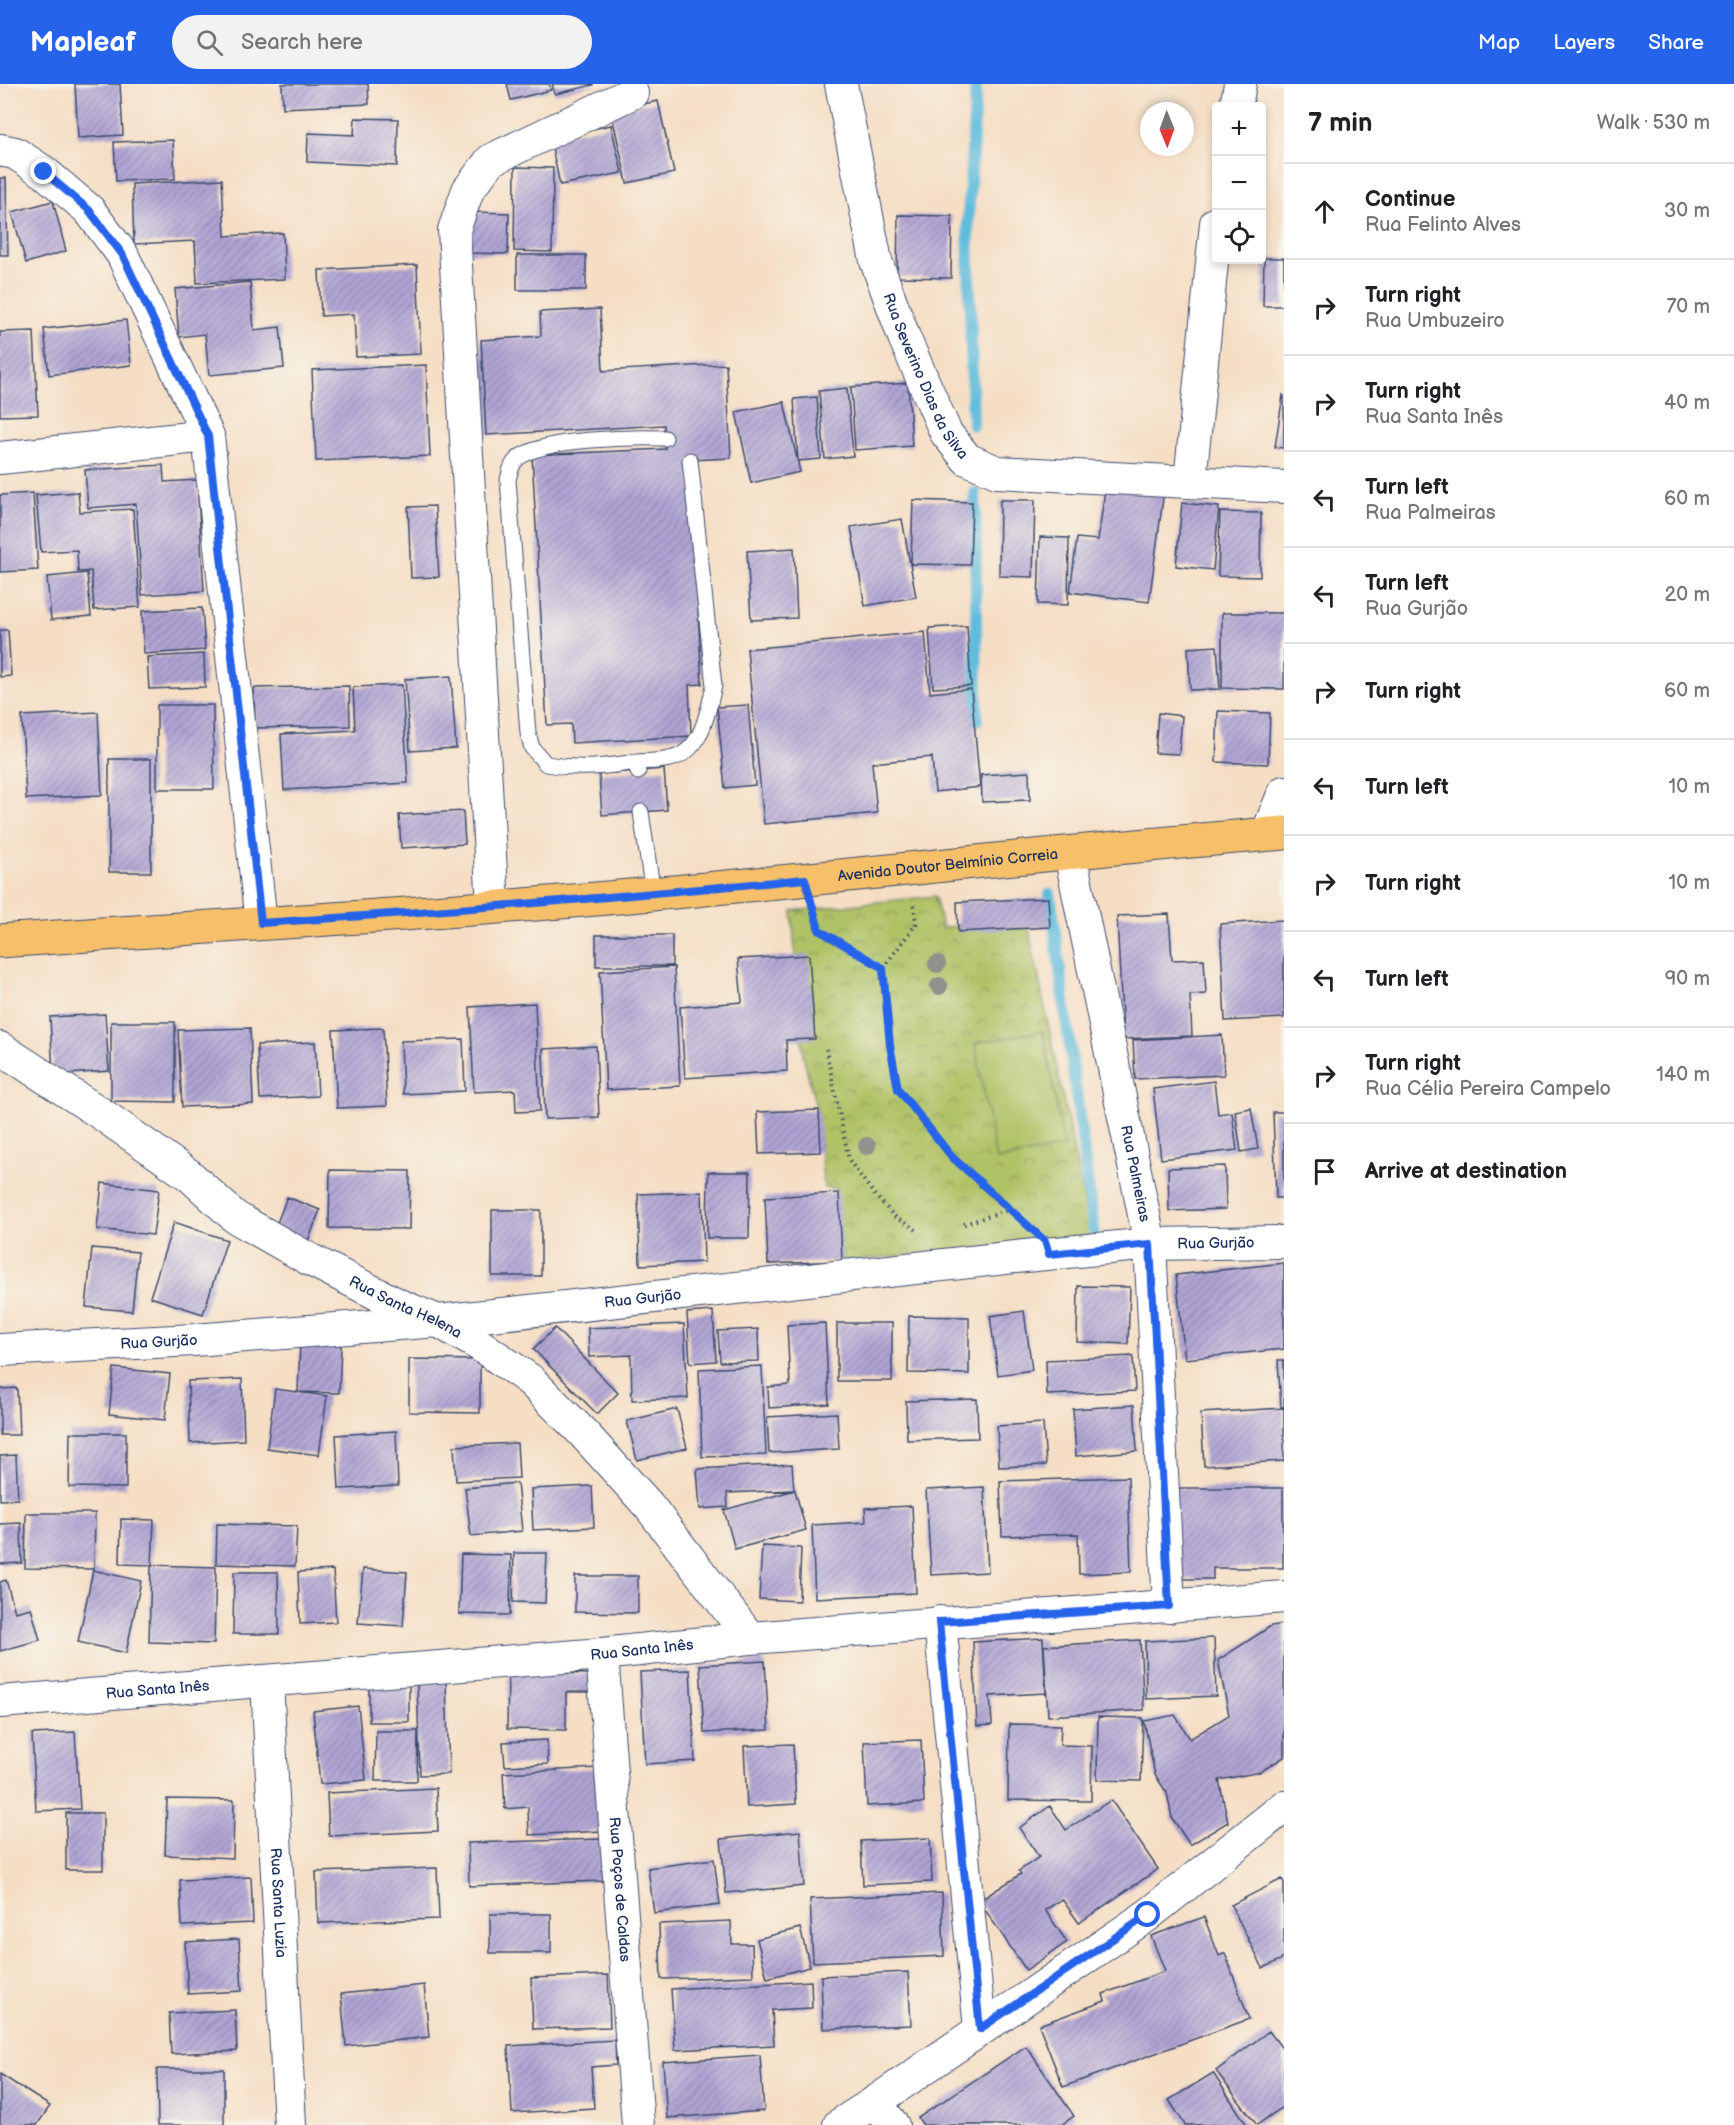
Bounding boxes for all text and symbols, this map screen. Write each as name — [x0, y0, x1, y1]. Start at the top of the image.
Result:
search box — [172, 15, 592, 69]
text: Mapleaf — [30, 26, 136, 59]
icon: search — [193, 26, 226, 59]
text: Search here — [241, 29, 363, 56]
text: Map — [1478, 30, 1520, 55]
text: Layers — [1553, 30, 1615, 55]
text: Share — [1648, 30, 1704, 55]
north arrow — [1140, 102, 1194, 156]
map controls — [1212, 102, 1266, 264]
button: + — [1212, 102, 1266, 156]
text: 7 min — [1308, 108, 1372, 139]
text: Walk · 530 m — [1597, 111, 1710, 135]
button: − — [1212, 156, 1266, 210]
route end — [30, 158, 56, 184]
text: Continue — [1365, 186, 1455, 213]
icon: ahead — [1308, 195, 1341, 228]
text: 30 m — [1664, 199, 1710, 223]
button: locate — [1212, 210, 1266, 264]
text: Rua Felinto Alves — [1365, 213, 1521, 237]
text: Turn right — [1365, 282, 1461, 309]
street label: Rua Severino Dias da Silva — [879, 290, 973, 463]
icon: right — [1308, 291, 1341, 324]
text: 70 m — [1666, 295, 1710, 319]
text: Rua Umbuzeiro — [1365, 309, 1505, 333]
text: Turn right — [1365, 378, 1461, 405]
icon: right — [1308, 387, 1341, 420]
text: 40 m — [1664, 391, 1710, 415]
text: Rua Santa Inês — [1365, 405, 1503, 429]
text: Turn left — [1365, 474, 1449, 501]
icon: left — [1308, 483, 1341, 516]
text: 60 m — [1664, 487, 1710, 511]
text: Rua Palmeiras — [1365, 501, 1496, 525]
text: Turn left — [1365, 570, 1449, 597]
icon: left — [1308, 579, 1341, 612]
text: 20 m — [1665, 583, 1710, 607]
text: Rua Gurjão — [1365, 597, 1468, 621]
icon: right — [1308, 675, 1341, 708]
text: Turn right — [1365, 678, 1461, 705]
text: 60 m — [1664, 679, 1710, 703]
icon: left — [1308, 771, 1341, 804]
text: Turn left — [1365, 774, 1449, 801]
text: 10 m — [1669, 775, 1710, 799]
street label: Avenida Doutor Belmínio Correia — [837, 844, 1059, 886]
icon: right — [1308, 867, 1341, 900]
text: Turn right — [1365, 870, 1461, 897]
text: 10 m — [1669, 871, 1710, 895]
icon: left — [1308, 963, 1341, 996]
text: Turn left — [1365, 966, 1449, 993]
text: 90 m — [1665, 967, 1710, 991]
text: Turn right — [1365, 1050, 1461, 1077]
icon: right — [1308, 1059, 1341, 1092]
text: 140 m — [1656, 1063, 1710, 1087]
text: Rua Célia Pereira Campelo — [1365, 1077, 1611, 1101]
street label: Rua Palmeiras — [1116, 1123, 1155, 1224]
icon: arrive — [1308, 1155, 1341, 1188]
text: Arrive at destination — [1365, 1158, 1567, 1185]
street label: Rua Gurjão — [1177, 1233, 1255, 1253]
street label: Rua Santa Helena — [346, 1272, 465, 1342]
street label: Rua Gurjão — [603, 1285, 682, 1312]
street label: Rua Gurjão — [120, 1330, 198, 1353]
street label: Rua Santa Inês — [590, 1635, 695, 1664]
street label: Rua Santa Inês — [105, 1676, 210, 1703]
street label: Rua Poços de Caldas — [605, 1816, 635, 1963]
street label: Rua Santa Luzia — [266, 1847, 291, 1958]
route start — [1134, 1901, 1160, 1927]

